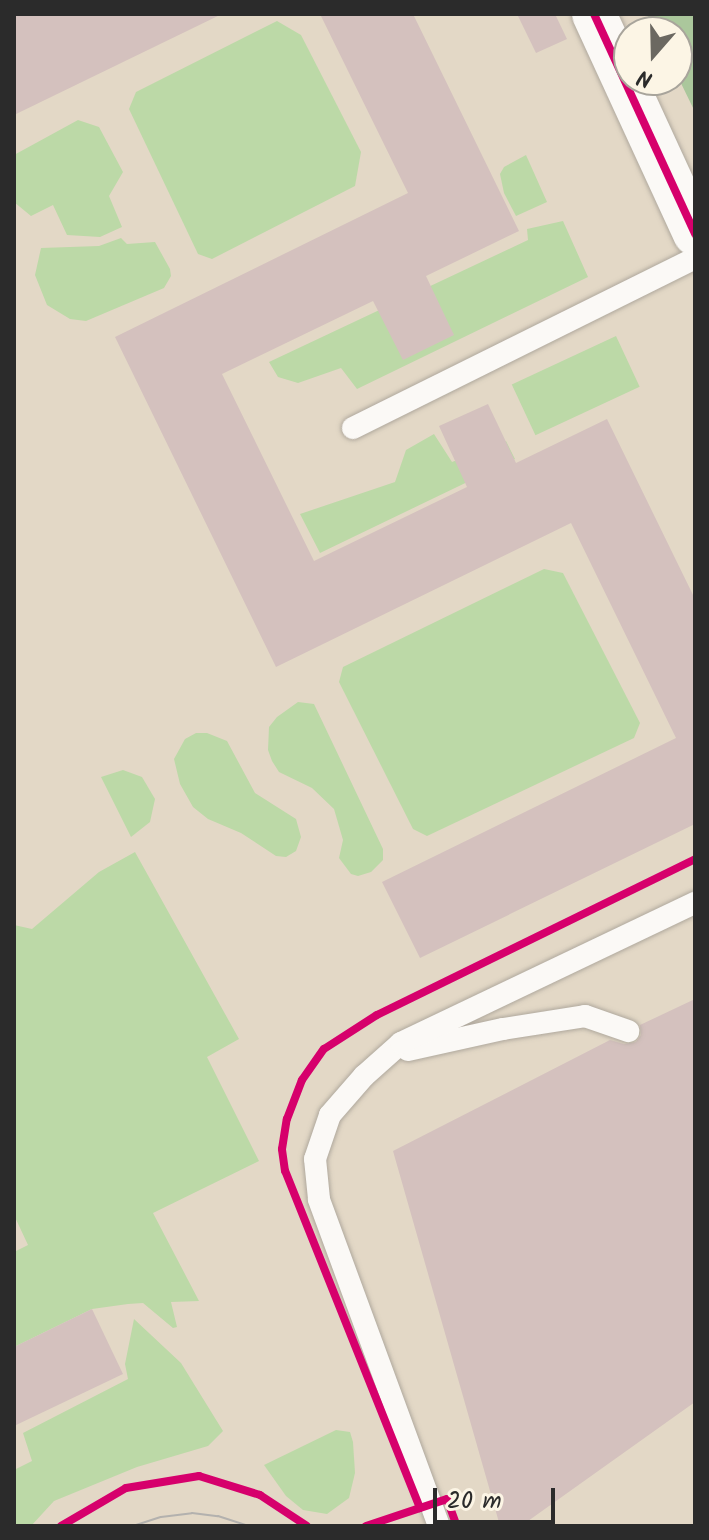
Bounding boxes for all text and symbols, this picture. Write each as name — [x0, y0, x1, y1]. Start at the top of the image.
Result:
north arrow — [613, 16, 693, 96]
text: N — [633, 58, 658, 96]
scale bar — [437, 1472, 559, 1522]
text: 20 m — [447, 1482, 502, 1521]

